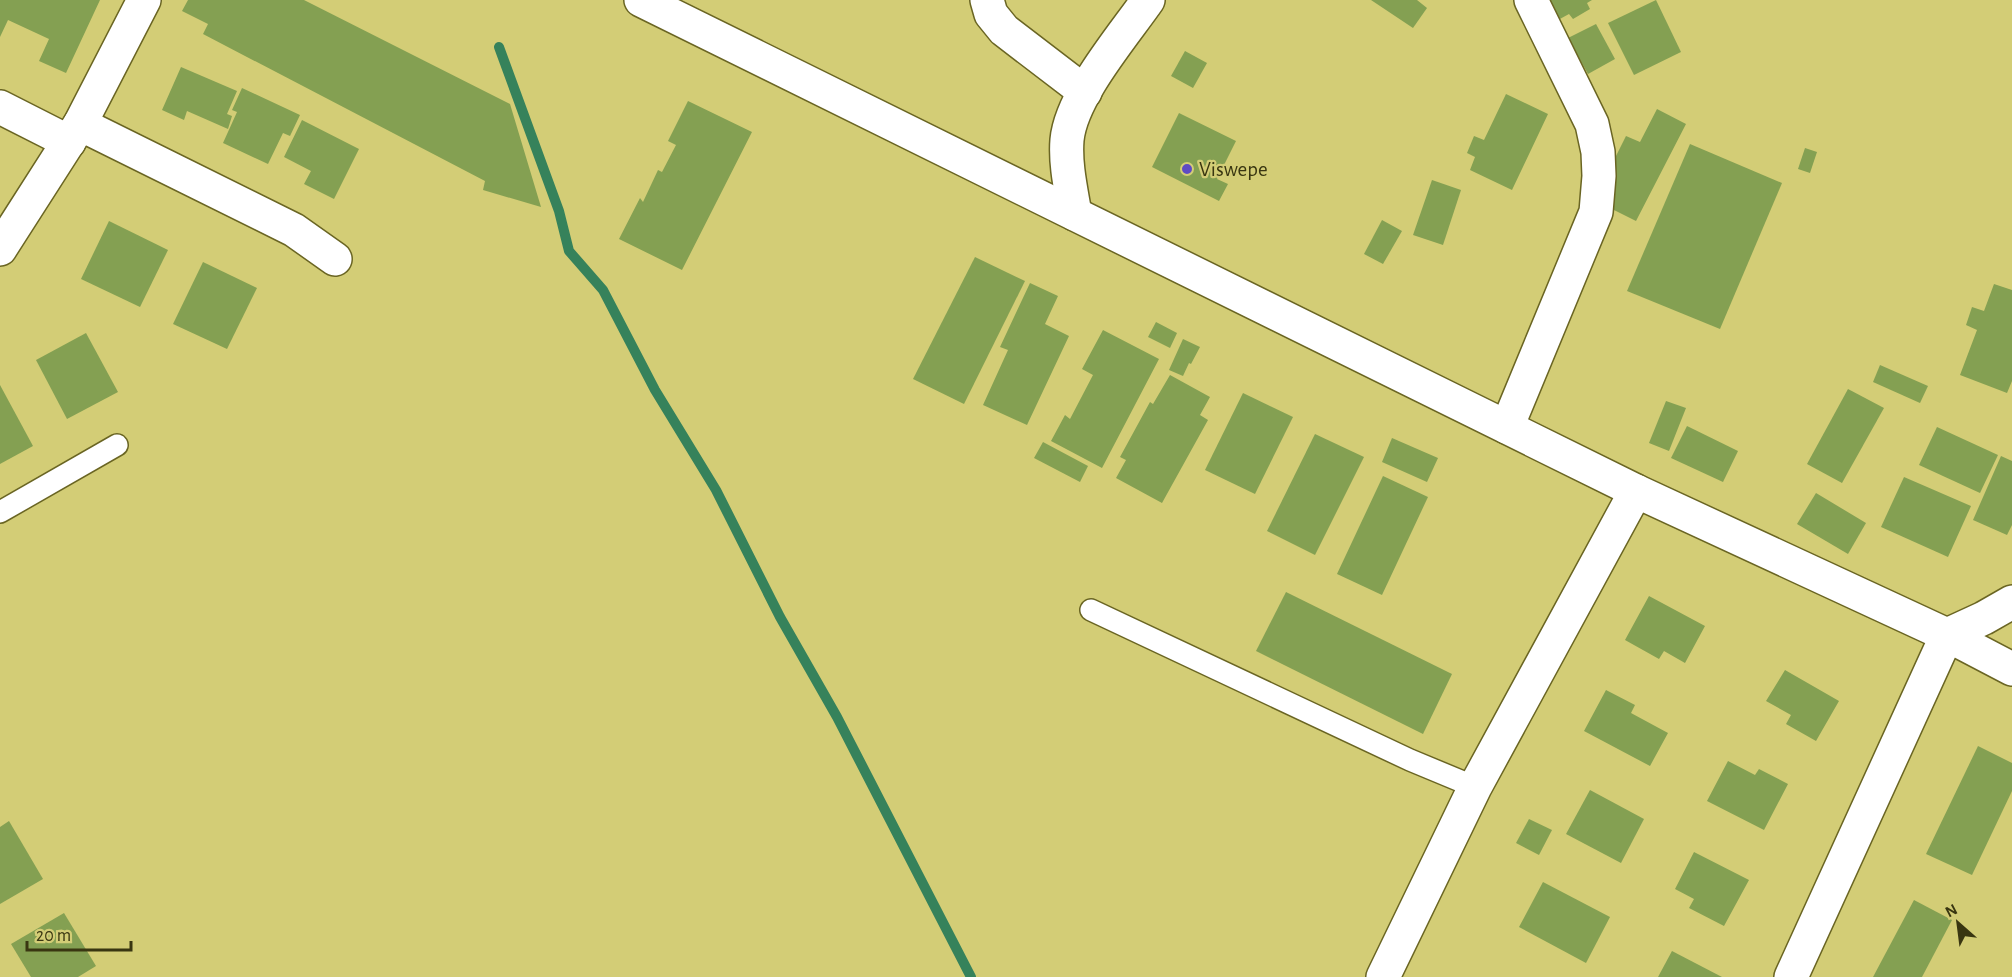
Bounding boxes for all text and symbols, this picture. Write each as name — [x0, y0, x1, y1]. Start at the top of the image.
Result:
place label: Viswepe — [1199, 159, 1268, 180]
marker: Viswepe — [1180, 162, 1194, 176]
north arrow — [1928, 893, 1988, 953]
text: N — [1943, 901, 1960, 920]
scale bar — [27, 914, 130, 952]
text: 20 m — [36, 927, 71, 945]

